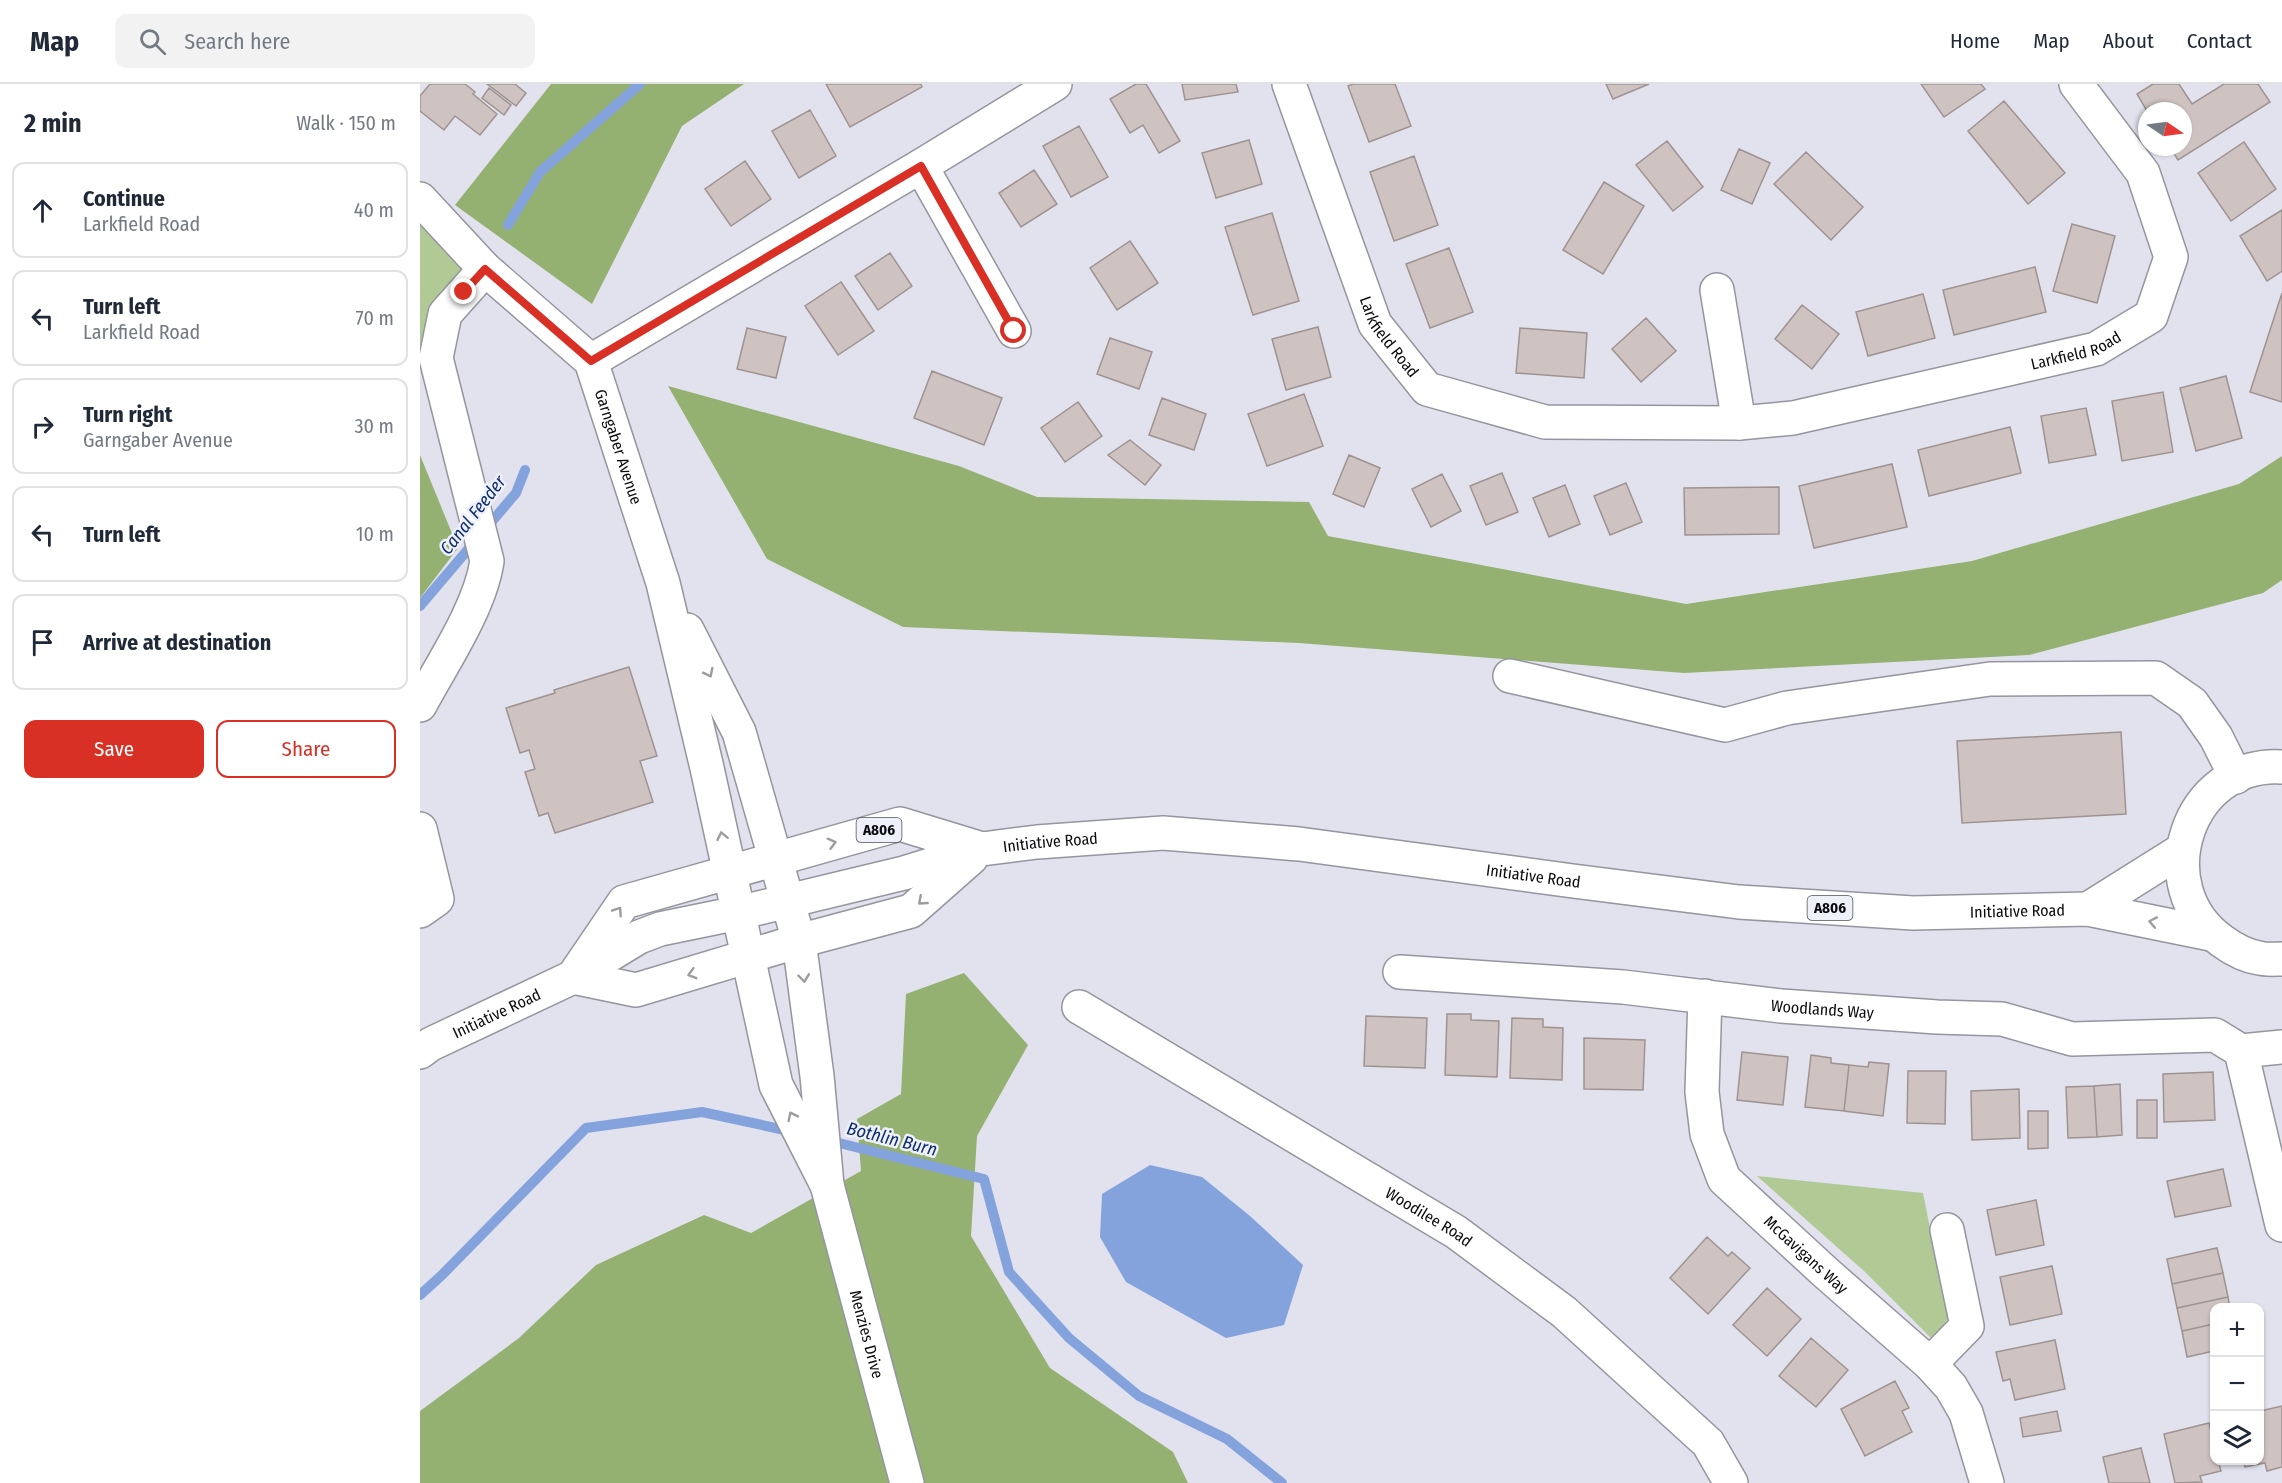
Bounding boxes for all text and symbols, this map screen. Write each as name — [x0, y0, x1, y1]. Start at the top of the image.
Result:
search box — [115, 14, 535, 68]
text: Map — [30, 25, 79, 58]
icon: search — [136, 25, 169, 58]
text: Search here — [184, 28, 290, 55]
text: Home — [1950, 28, 2000, 54]
text: Map — [2033, 28, 2070, 54]
text: About — [2103, 28, 2154, 54]
text: Contact — [2187, 28, 2252, 54]
north arrow — [2138, 102, 2192, 156]
text: 2 min — [24, 108, 82, 139]
text: Walk · 150 m — [296, 111, 396, 135]
text: Continue — [83, 185, 165, 212]
icon: ahead — [26, 194, 59, 227]
text: 40 m — [354, 198, 394, 222]
text: Larkfield Road — [83, 212, 200, 236]
route end — [450, 278, 476, 304]
text: Turn left — [83, 293, 161, 320]
street label: Larkfield Road — [1356, 294, 1423, 381]
icon: left — [26, 302, 59, 335]
text: 70 m — [356, 306, 394, 330]
route start — [1000, 317, 1026, 343]
text: Larkfield Road — [83, 320, 200, 344]
street label: Larkfield Road — [2029, 327, 2124, 373]
street label: Garngaber Avenue — [591, 387, 646, 507]
text: Turn right — [83, 401, 172, 428]
icon: right — [26, 410, 59, 443]
text: 30 m — [354, 414, 394, 438]
text: Garngaber Avenue — [83, 428, 233, 452]
water label: Canal Feeder — [435, 471, 511, 559]
icon: left — [26, 518, 59, 551]
text: Turn left — [83, 521, 161, 548]
text: 10 m — [356, 522, 394, 546]
icon: arrive — [26, 626, 59, 659]
text: Arrive at destination — [83, 629, 271, 656]
one-way arrow — [702, 667, 713, 677]
button: Save — [24, 720, 204, 778]
button: Share — [216, 720, 396, 778]
road number: A806 — [856, 818, 902, 842]
street label: Initiative Road — [1002, 828, 1098, 856]
one-way arrow — [716, 831, 729, 841]
one-way arrow — [826, 838, 837, 850]
street label: Initiative Road — [1485, 860, 1582, 891]
one-way arrow — [918, 894, 929, 905]
road number: A806 — [1808, 896, 1852, 920]
street label: Initiative Road — [1970, 900, 2065, 921]
one-way arrow — [611, 907, 622, 918]
one-way arrow — [2149, 916, 2159, 929]
one-way arrow — [687, 967, 698, 979]
one-way arrow — [797, 973, 810, 983]
street label: Initiative Road — [449, 984, 543, 1042]
street label: Woodlands Way — [1770, 995, 1875, 1022]
one-way arrow — [788, 1112, 799, 1122]
water label: Bothlin Burn — [845, 1117, 939, 1161]
street label: Woodilee Road — [1382, 1183, 1476, 1250]
street label: McGavigans Way — [1760, 1211, 1853, 1298]
street label: Menzies Drive — [846, 1288, 888, 1380]
map controls — [2210, 1303, 2264, 1465]
button: + — [2210, 1303, 2264, 1357]
button: − — [2210, 1357, 2264, 1411]
button: layers — [2210, 1411, 2264, 1465]

